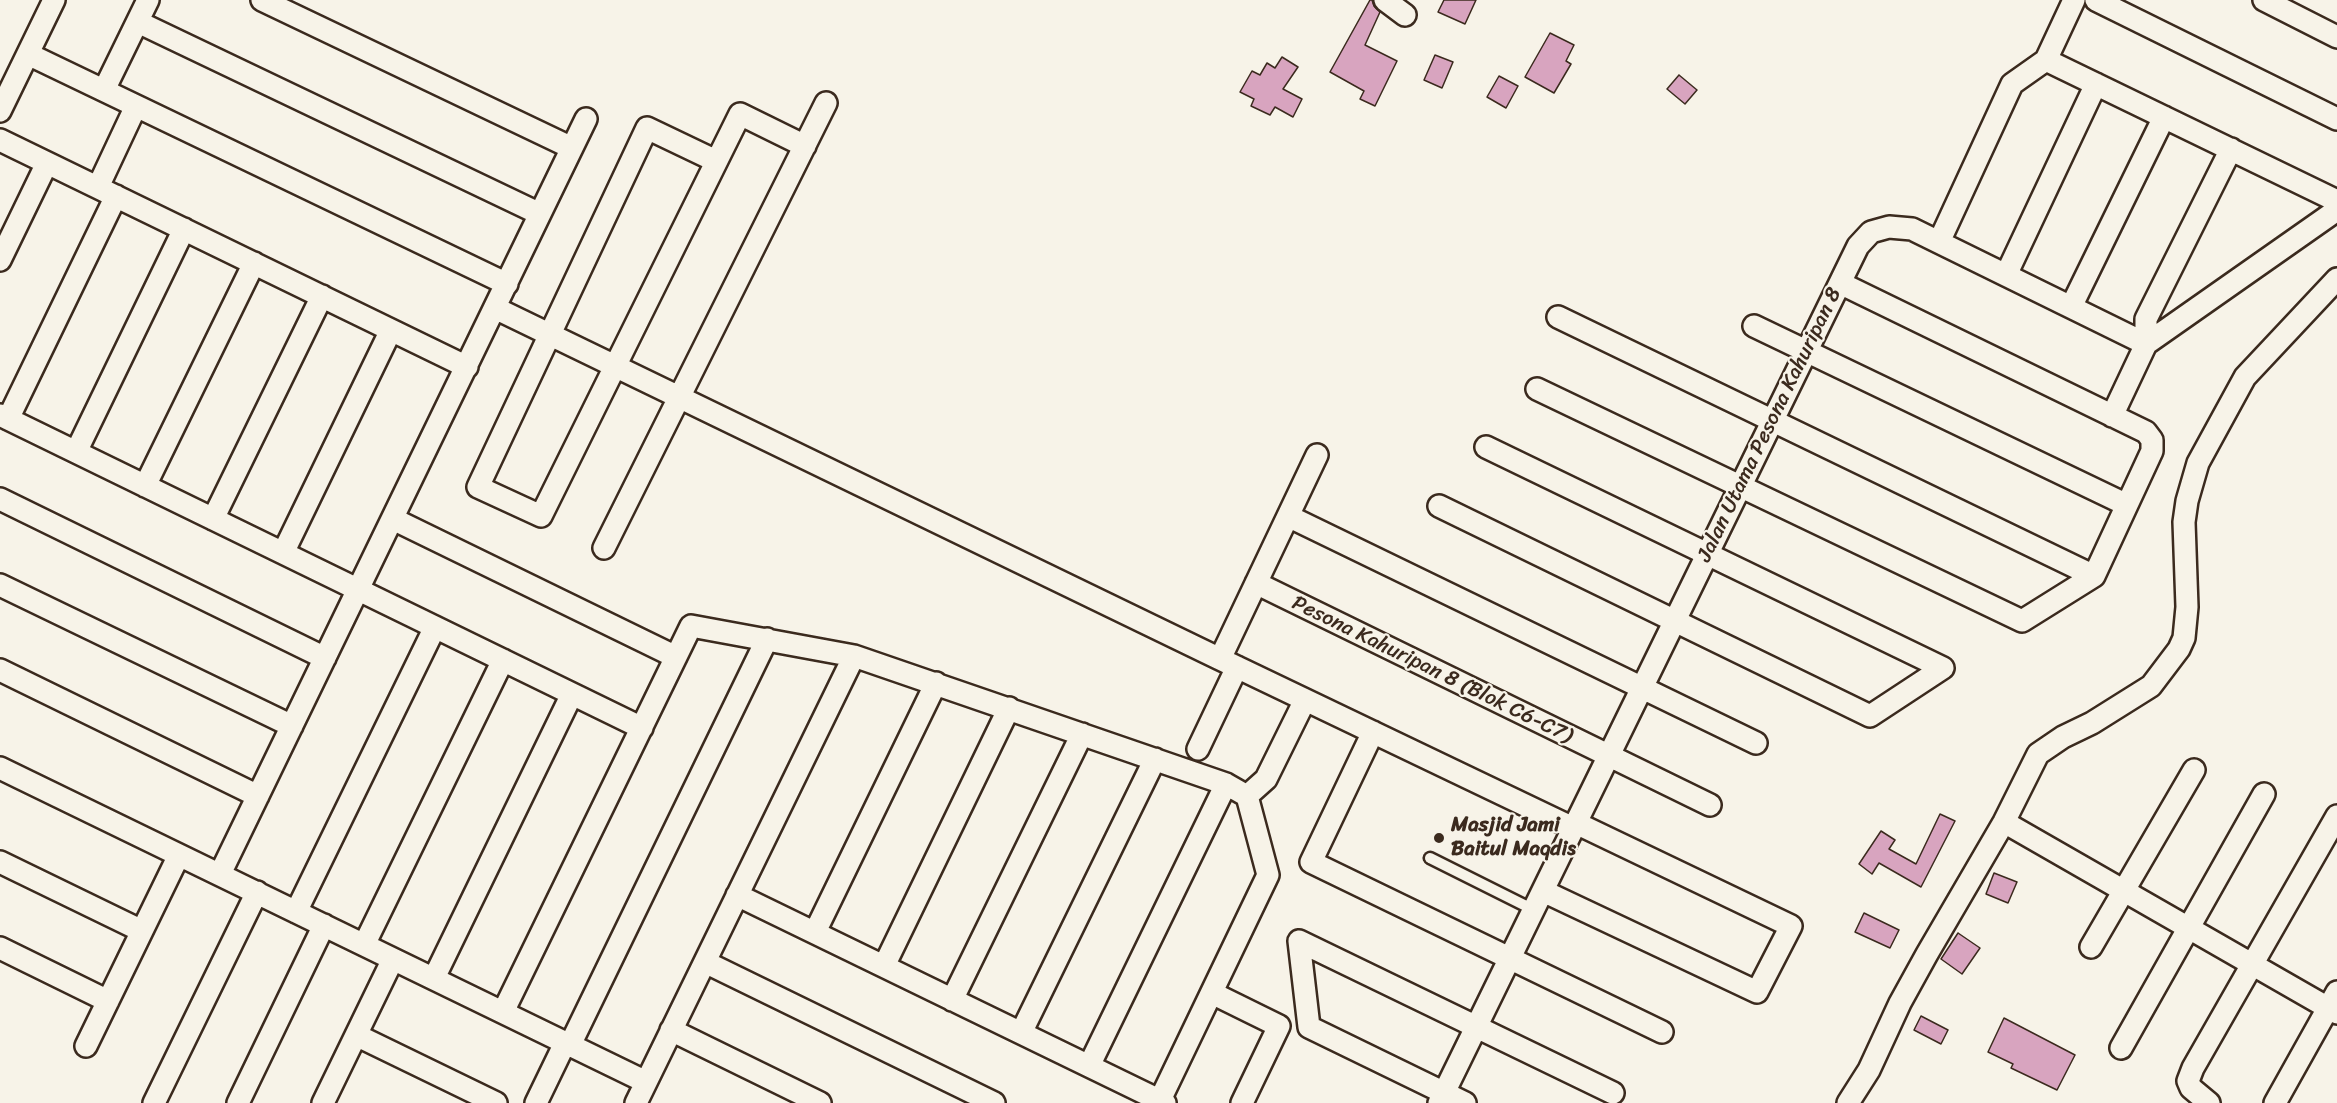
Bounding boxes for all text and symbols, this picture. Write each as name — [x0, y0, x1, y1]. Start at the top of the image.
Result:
street label: Jalan Utama Pesona Kahuripan 8 — [1693, 284, 1847, 566]
street label: Pesona Kahuripan 8 (Blok C6-C7) — [1288, 591, 1576, 749]
place label: Masjid Jami Baitul Maqdis — [1451, 813, 1576, 863]
marker: Masjid Jami Baitul Maqdis — [1432, 831, 1446, 845]

